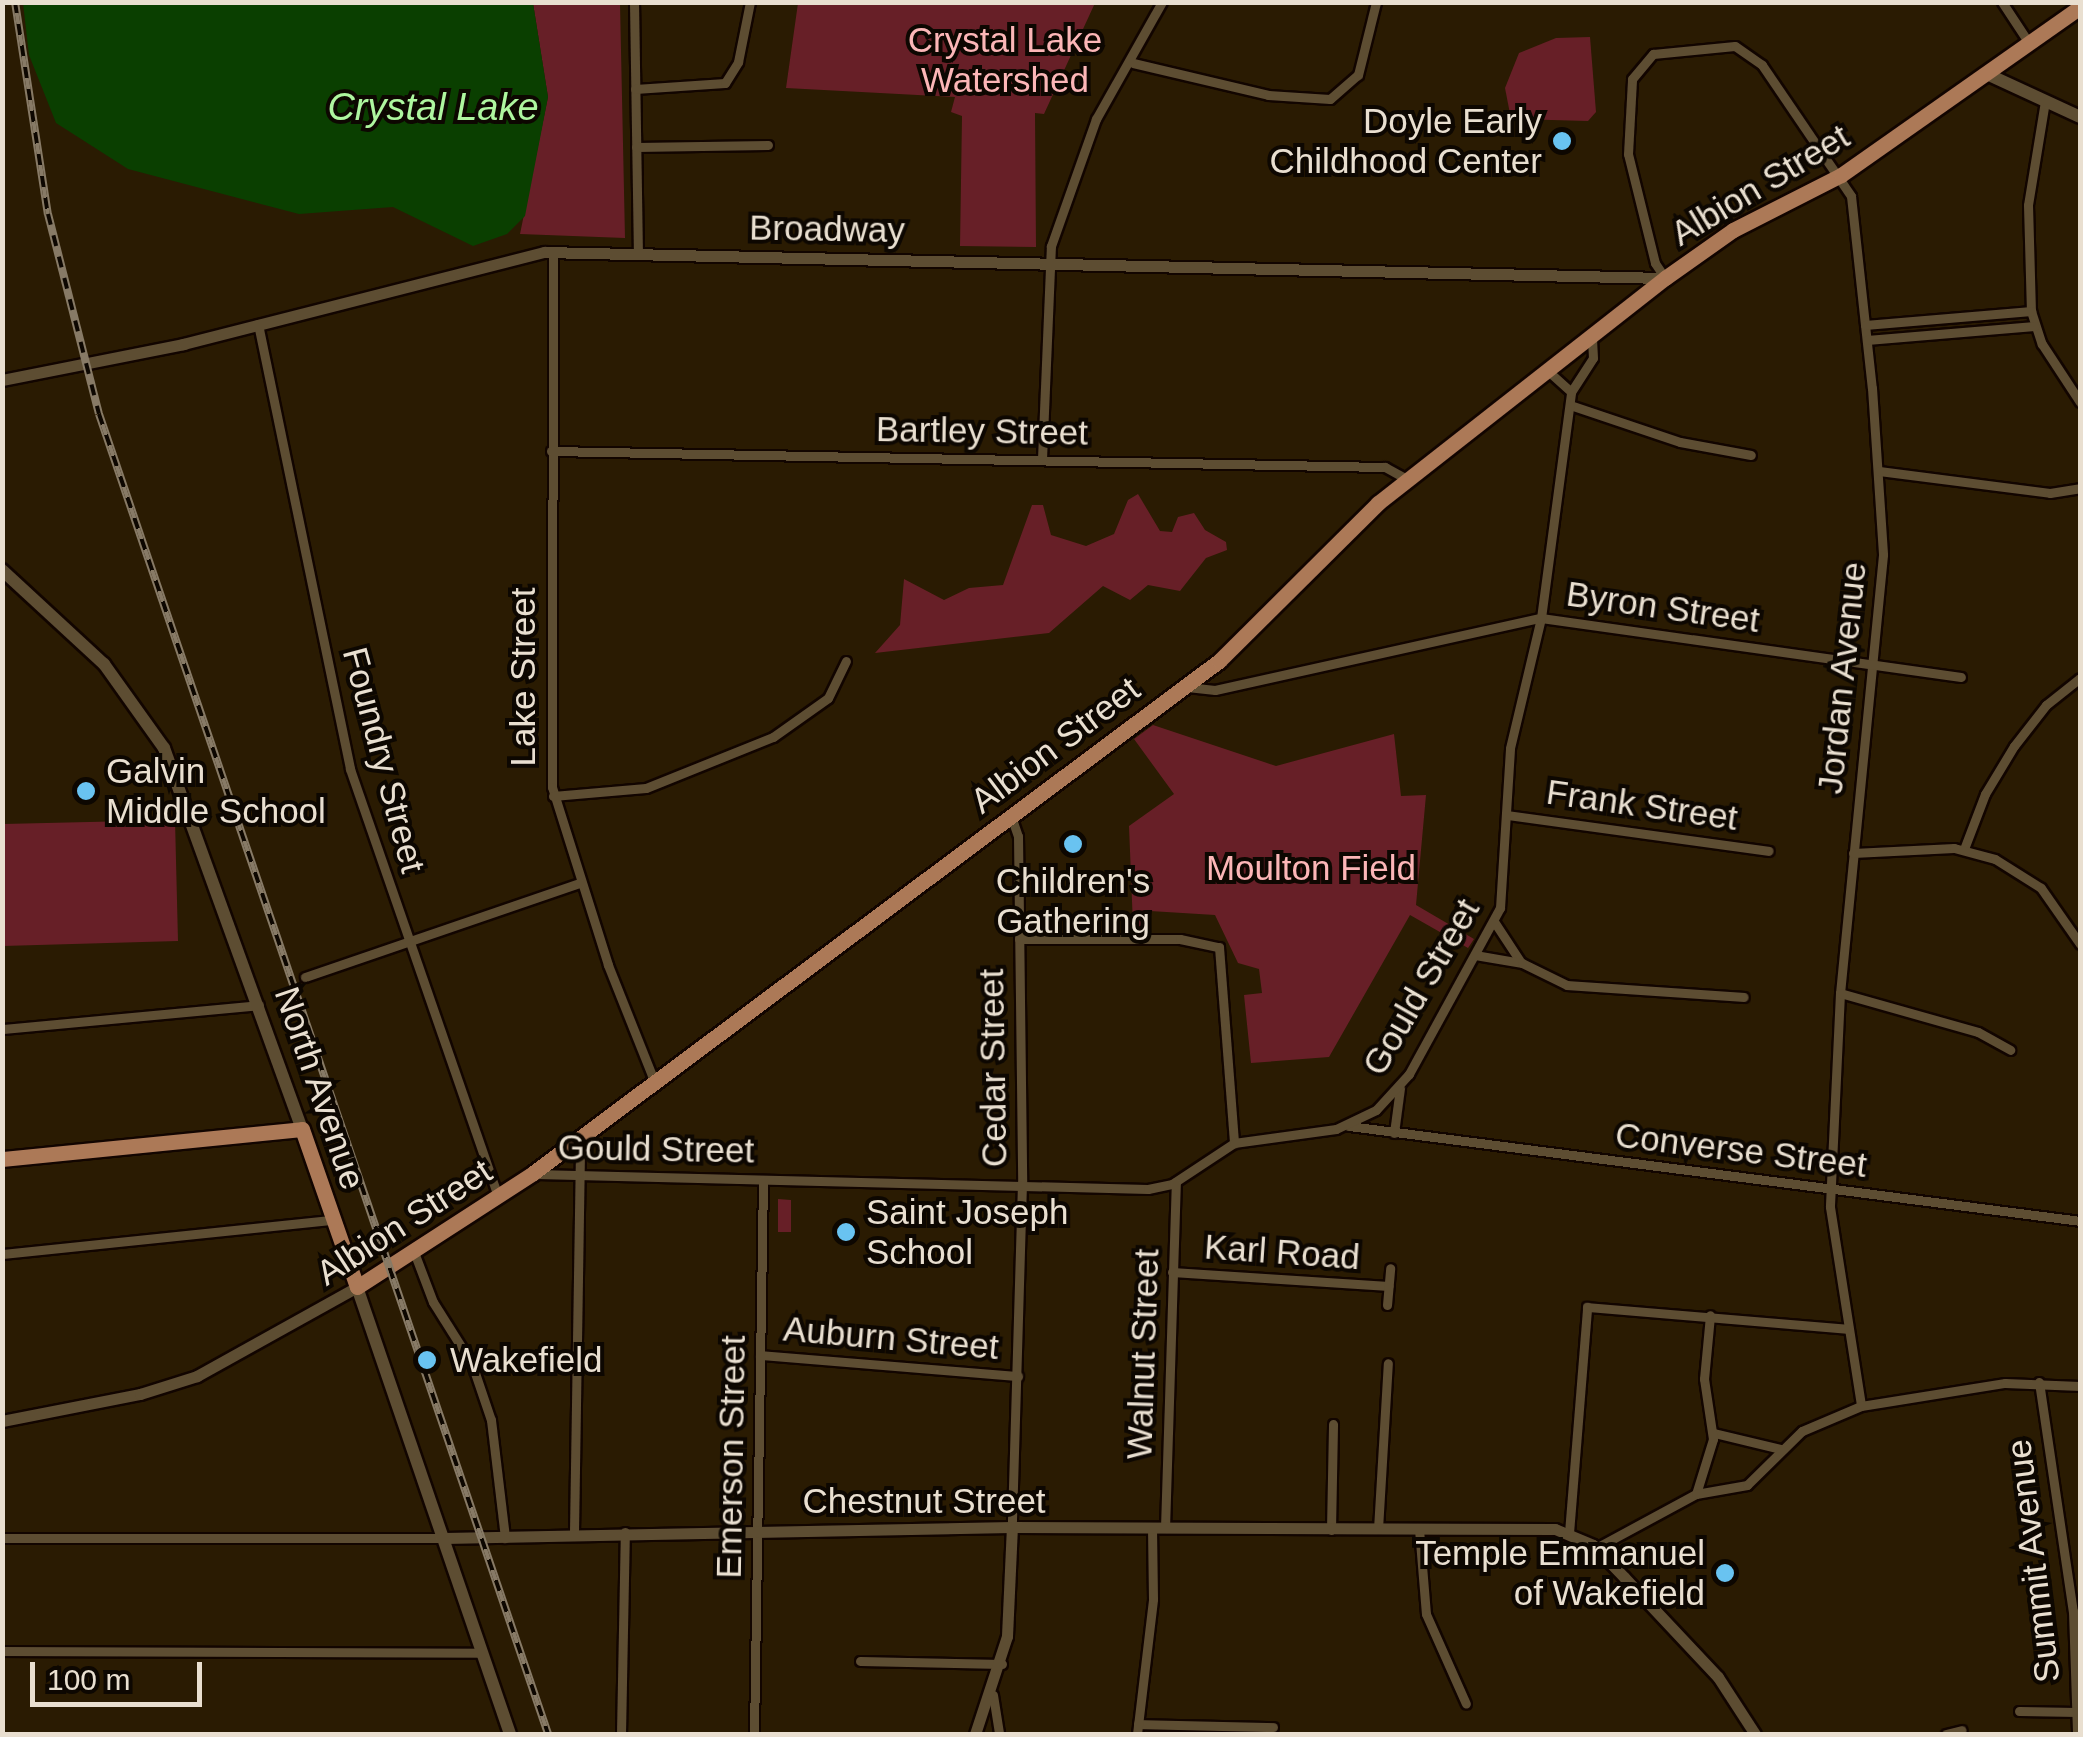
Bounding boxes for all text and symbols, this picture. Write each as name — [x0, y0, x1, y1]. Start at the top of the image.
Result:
park label: Crystal Lake Watershed — [908, 19, 1102, 101]
water label: Crystal Lake — [327, 85, 539, 131]
place label: Doyle Early Childhood Center — [1270, 100, 1542, 182]
street label: Albion Street — [1663, 115, 1857, 255]
marker: Doyle Early Childhood Center — [1551, 130, 1573, 152]
street label: Broadway — [749, 207, 905, 251]
street label: Bartley Street — [876, 408, 1088, 454]
street label: Jordan Avenue — [1809, 559, 1875, 797]
street label: Byron Street — [1564, 573, 1762, 641]
street label: Lake Street — [502, 588, 544, 766]
street label: Foundry Street — [334, 643, 434, 877]
street label: Albion Street — [962, 668, 1148, 822]
place label: Galvin Middle School — [106, 750, 326, 832]
street label: Frank Street — [1544, 771, 1740, 839]
marker: Galvin Middle School — [75, 780, 97, 802]
marker: Children's Gathering — [1062, 833, 1084, 855]
park label: Moulton Field — [1206, 847, 1416, 889]
place label: Children's Gathering — [996, 860, 1150, 942]
street label: Gould Street — [1354, 891, 1488, 1083]
street label: Cedar Street — [970, 968, 1016, 1168]
street label: North Avenue — [265, 980, 375, 1196]
street label: Converse Street — [1613, 1114, 1869, 1186]
street label: Gould Street — [557, 1126, 755, 1172]
street label: Albion Street — [309, 1150, 499, 1294]
place label: Saint Joseph School — [866, 1191, 1068, 1273]
marker: Saint Joseph School — [835, 1221, 857, 1243]
street label: Karl Road — [1203, 1226, 1361, 1278]
street label: Walnut Street — [1118, 1248, 1168, 1460]
street label: Auburn Street — [782, 1308, 1000, 1368]
street label: Emerson Street — [708, 1335, 754, 1579]
place label: Wakefield — [450, 1339, 602, 1381]
marker: Wakefield — [414, 1347, 440, 1373]
street label: Summit Avenue — [1997, 1436, 2069, 1686]
street label: Chestnut Street — [802, 1480, 1046, 1522]
place label: Temple Emmanuel of Wakefield — [1415, 1532, 1705, 1614]
marker: Temple Emmanuel of Wakefield — [1714, 1562, 1736, 1584]
scale bar — [35, 1642, 208, 1704]
text: 100 m — [47, 1663, 130, 1696]

